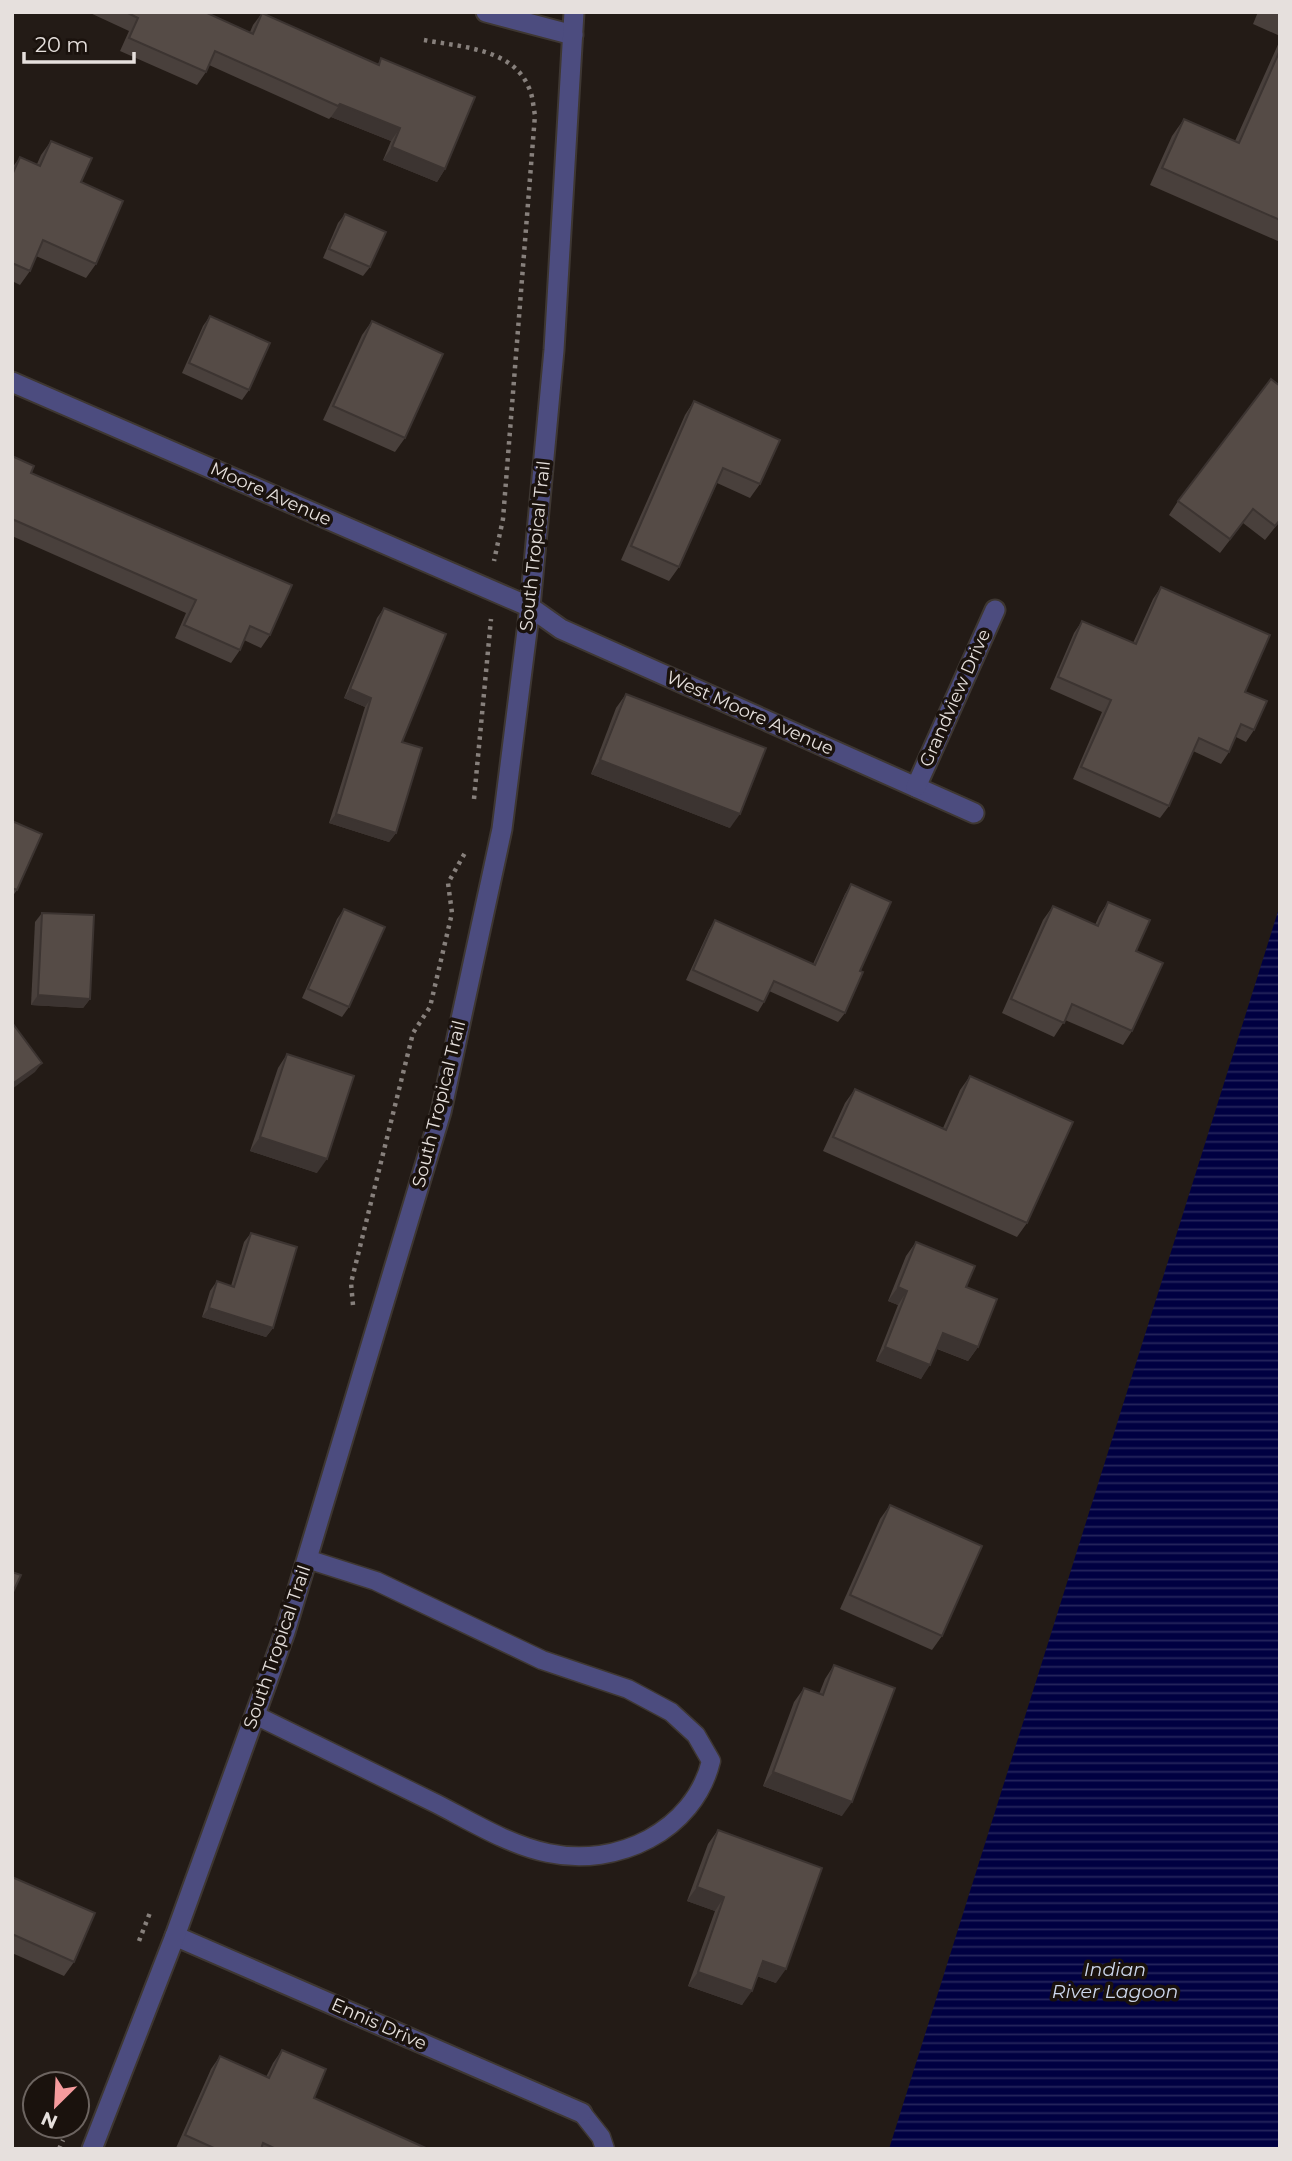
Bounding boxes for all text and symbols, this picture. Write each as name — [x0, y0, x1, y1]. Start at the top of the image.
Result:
scale bar — [24, 21, 135, 65]
text: 20 m — [35, 32, 89, 57]
street label: Moore Avenue — [207, 457, 335, 531]
street label: South Tropical Trail — [515, 460, 555, 632]
street label: Grandview Drive — [915, 626, 995, 770]
street label: West Moore Avenue — [663, 666, 837, 760]
street label: South Tropical Trail — [408, 1018, 470, 1190]
street label: South Tropical Trail — [239, 1562, 315, 1732]
water label: Indian River Lagoon — [1052, 1958, 1178, 2003]
street label: Ennis Drive — [328, 1993, 430, 2055]
north arrow — [21, 2070, 91, 2140]
text: N — [38, 2106, 61, 2134]

